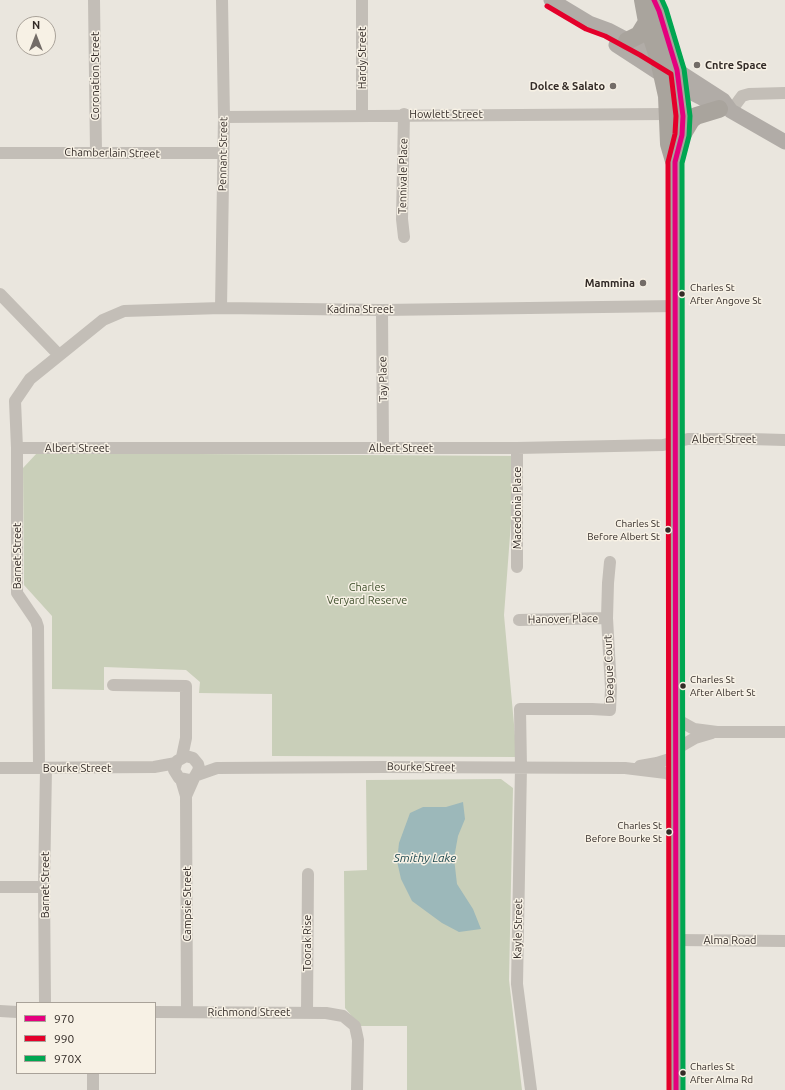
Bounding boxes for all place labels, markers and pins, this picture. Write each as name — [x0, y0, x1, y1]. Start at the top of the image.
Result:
place label: Cntre Space — [705, 58, 767, 72]
marker: Cntre Space — [692, 60, 702, 70]
place label: Dolce & Salato — [530, 79, 605, 93]
marker: Dolce & Salato — [608, 81, 618, 91]
place label: Mammina — [585, 276, 635, 290]
marker: Mammina — [638, 278, 648, 288]
place label: Charles St After Angove St — [690, 282, 761, 306]
marker: Charles St After Angove St — [677, 289, 687, 299]
place label: Charles St Before Albert St — [587, 518, 660, 542]
marker: Charles St Before Albert St — [663, 525, 673, 535]
place label: Charles St After Albert St — [690, 674, 755, 698]
marker: Charles St After Albert St — [678, 681, 688, 691]
place label: Charles St Before Bourke St — [585, 820, 662, 844]
marker: Charles St Before Bourke St — [664, 827, 674, 837]
place label: Charles St After Alma Rd — [690, 1061, 753, 1084]
marker: Charles St After Alma Rd — [678, 1068, 688, 1078]

